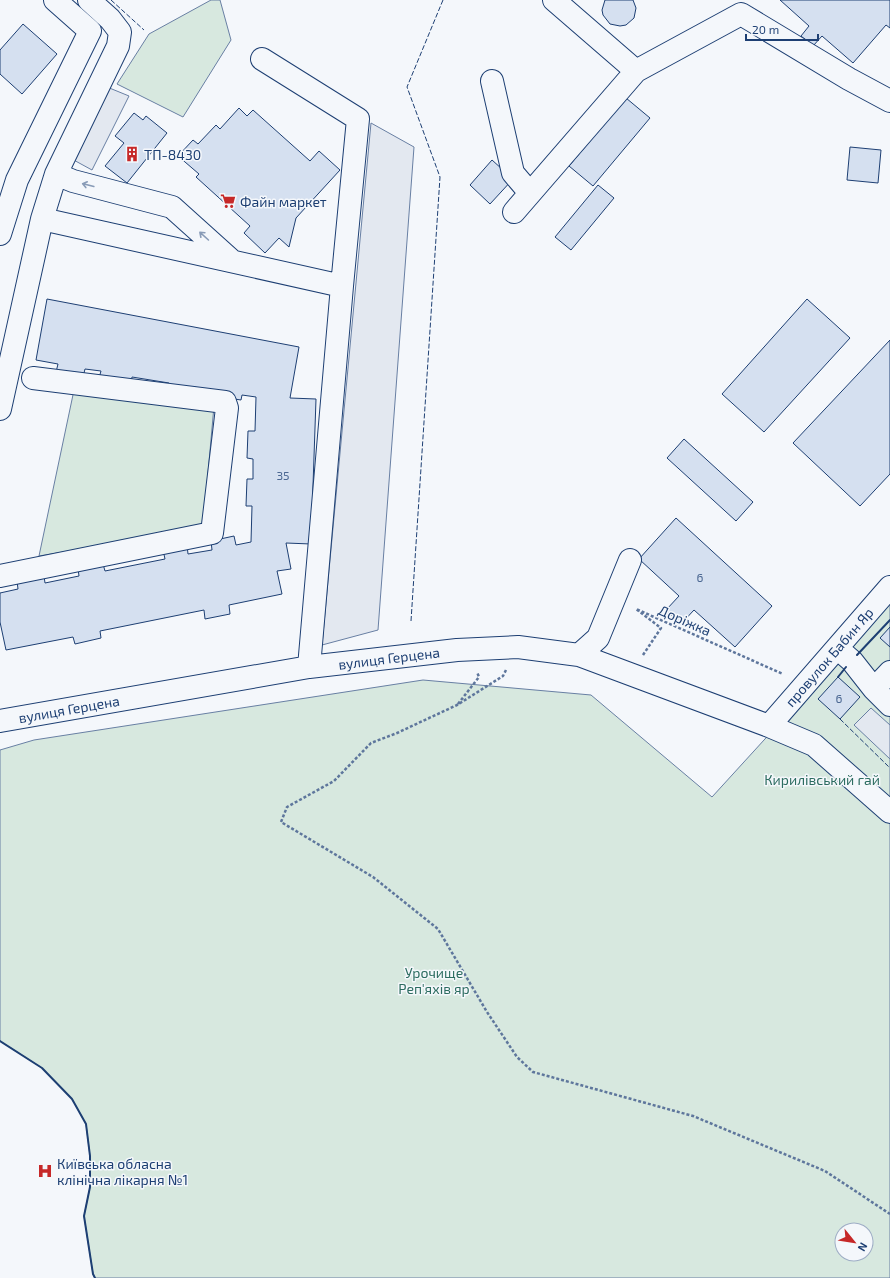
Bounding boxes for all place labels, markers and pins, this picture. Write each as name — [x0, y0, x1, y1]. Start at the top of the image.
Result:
building icon: ТП-8430 — [123, 145, 141, 163]
place label: ТП-8430 — [144, 146, 201, 163]
supermarket icon: Файн маркет — [219, 192, 237, 210]
place label: Файн маркет — [240, 193, 327, 210]
place label: Київська обласна клінічна лікарня №1 — [57, 1155, 188, 1188]
hospital icon: Київська обласна клінічна лікарня №1 — [36, 1162, 54, 1180]

